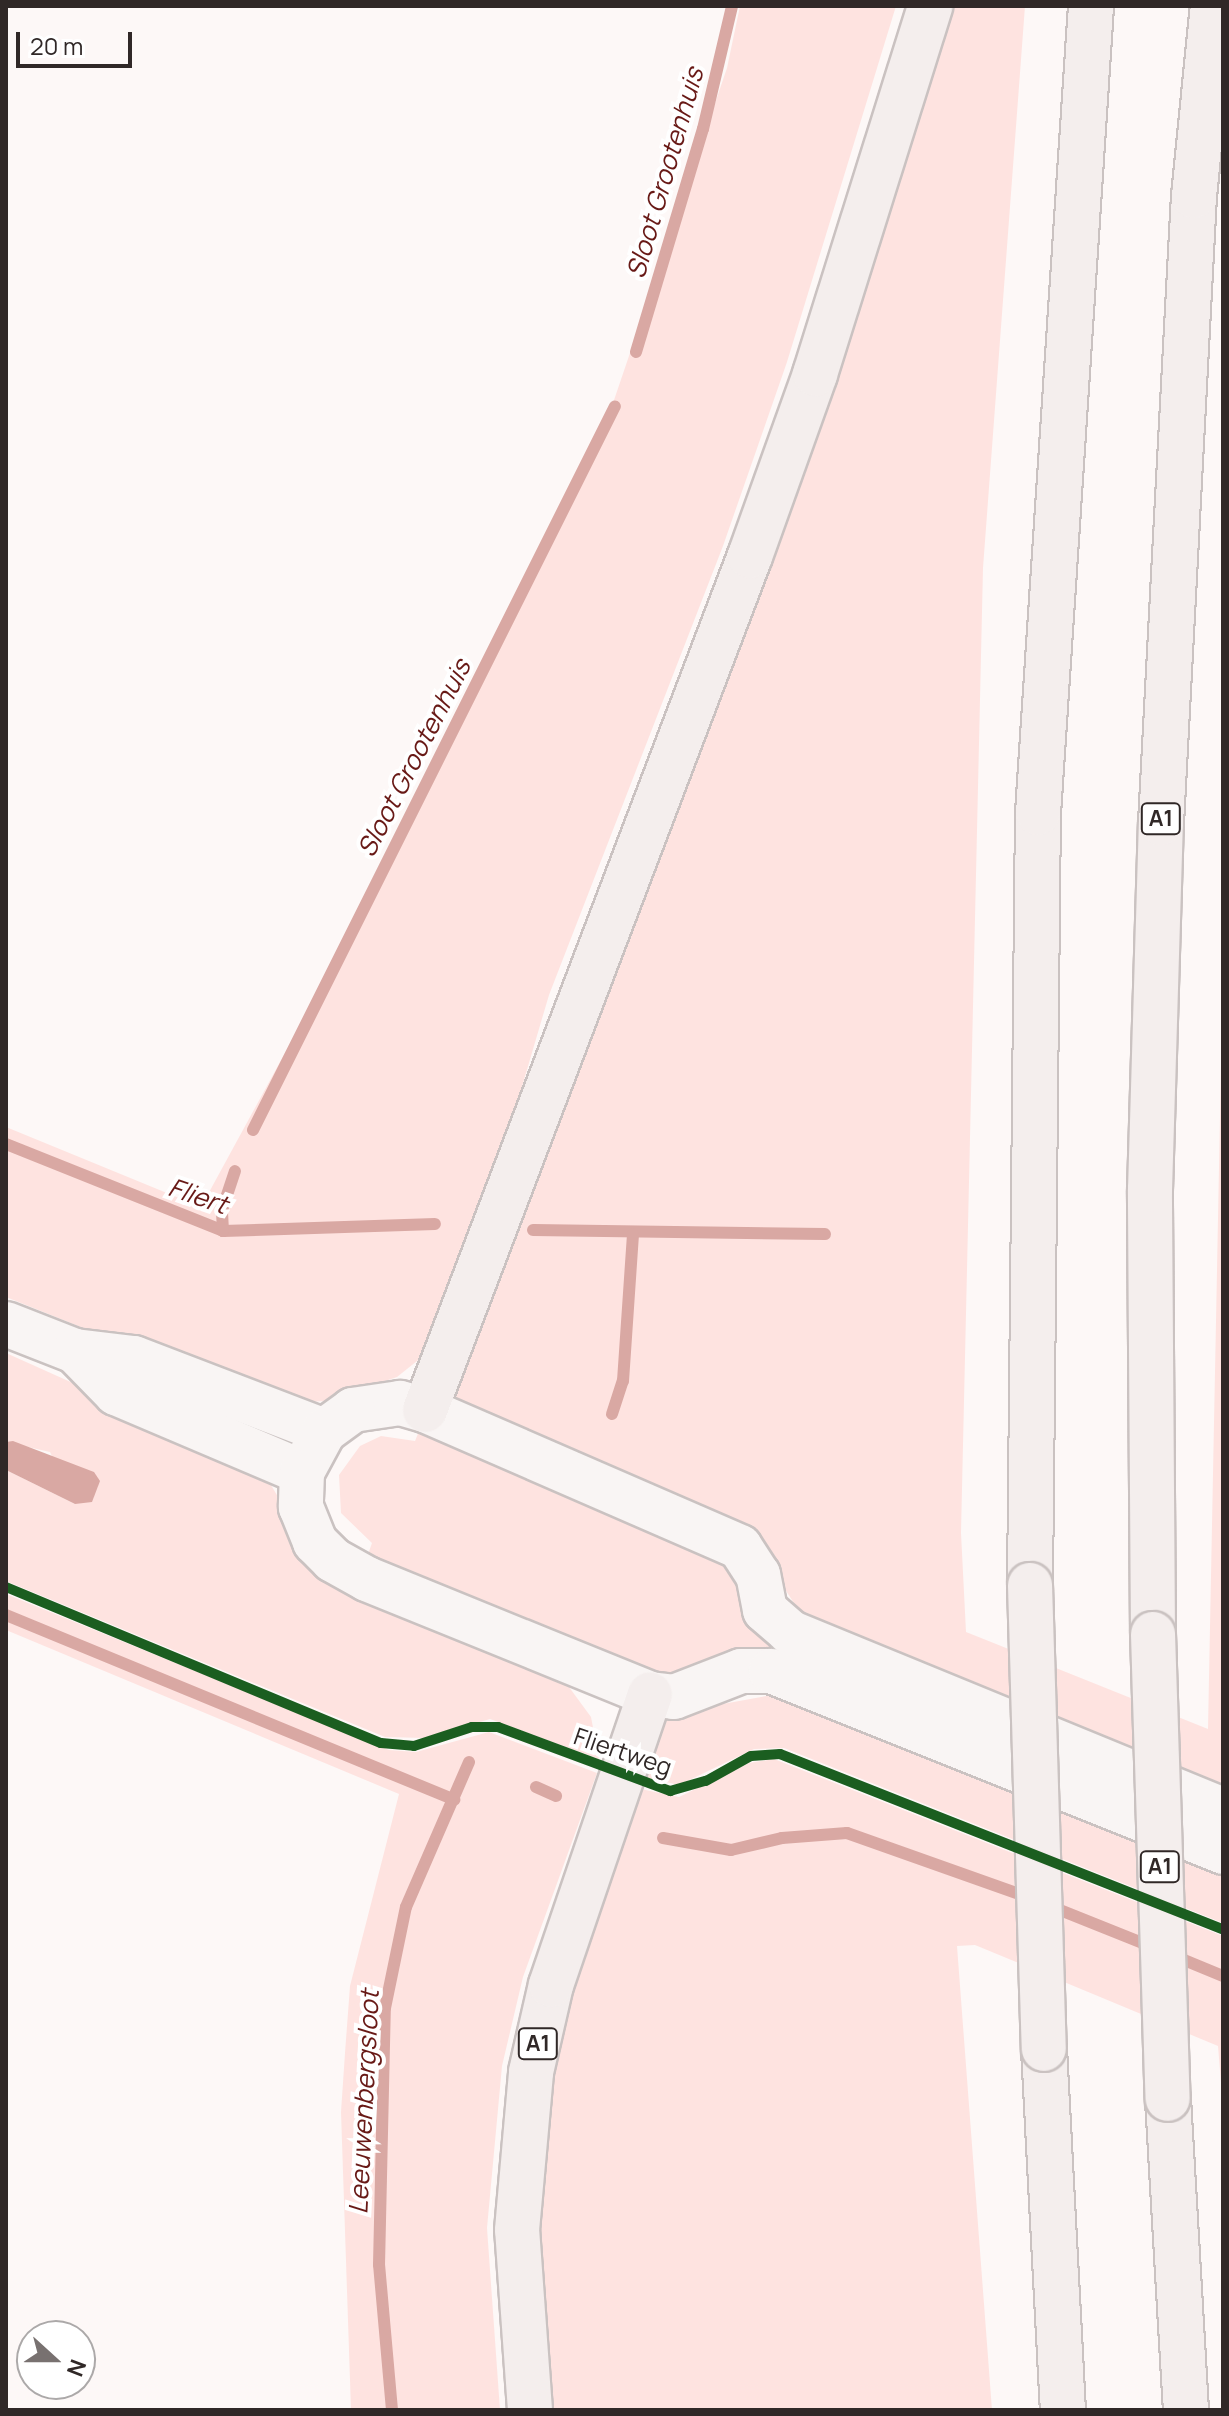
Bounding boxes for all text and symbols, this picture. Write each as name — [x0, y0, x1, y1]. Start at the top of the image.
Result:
scale bar — [20, 16, 136, 66]
text: 20 m — [30, 29, 83, 62]
water label: Sloot Grootenhuis — [620, 64, 710, 282]
water label: Sloot Grootenhuis — [351, 654, 477, 862]
road number: A1 — [1139, 801, 1183, 837]
water label: Fliert — [164, 1171, 232, 1221]
street label: Fliertweg — [570, 1721, 676, 1781]
road number: A1 — [1138, 1849, 1182, 1885]
water label: Leeuwenbergsloot — [343, 1989, 385, 2215]
road number: A1 — [516, 2026, 560, 2062]
north arrow — [16, 2320, 96, 2400]
text: N — [60, 2355, 93, 2381]

